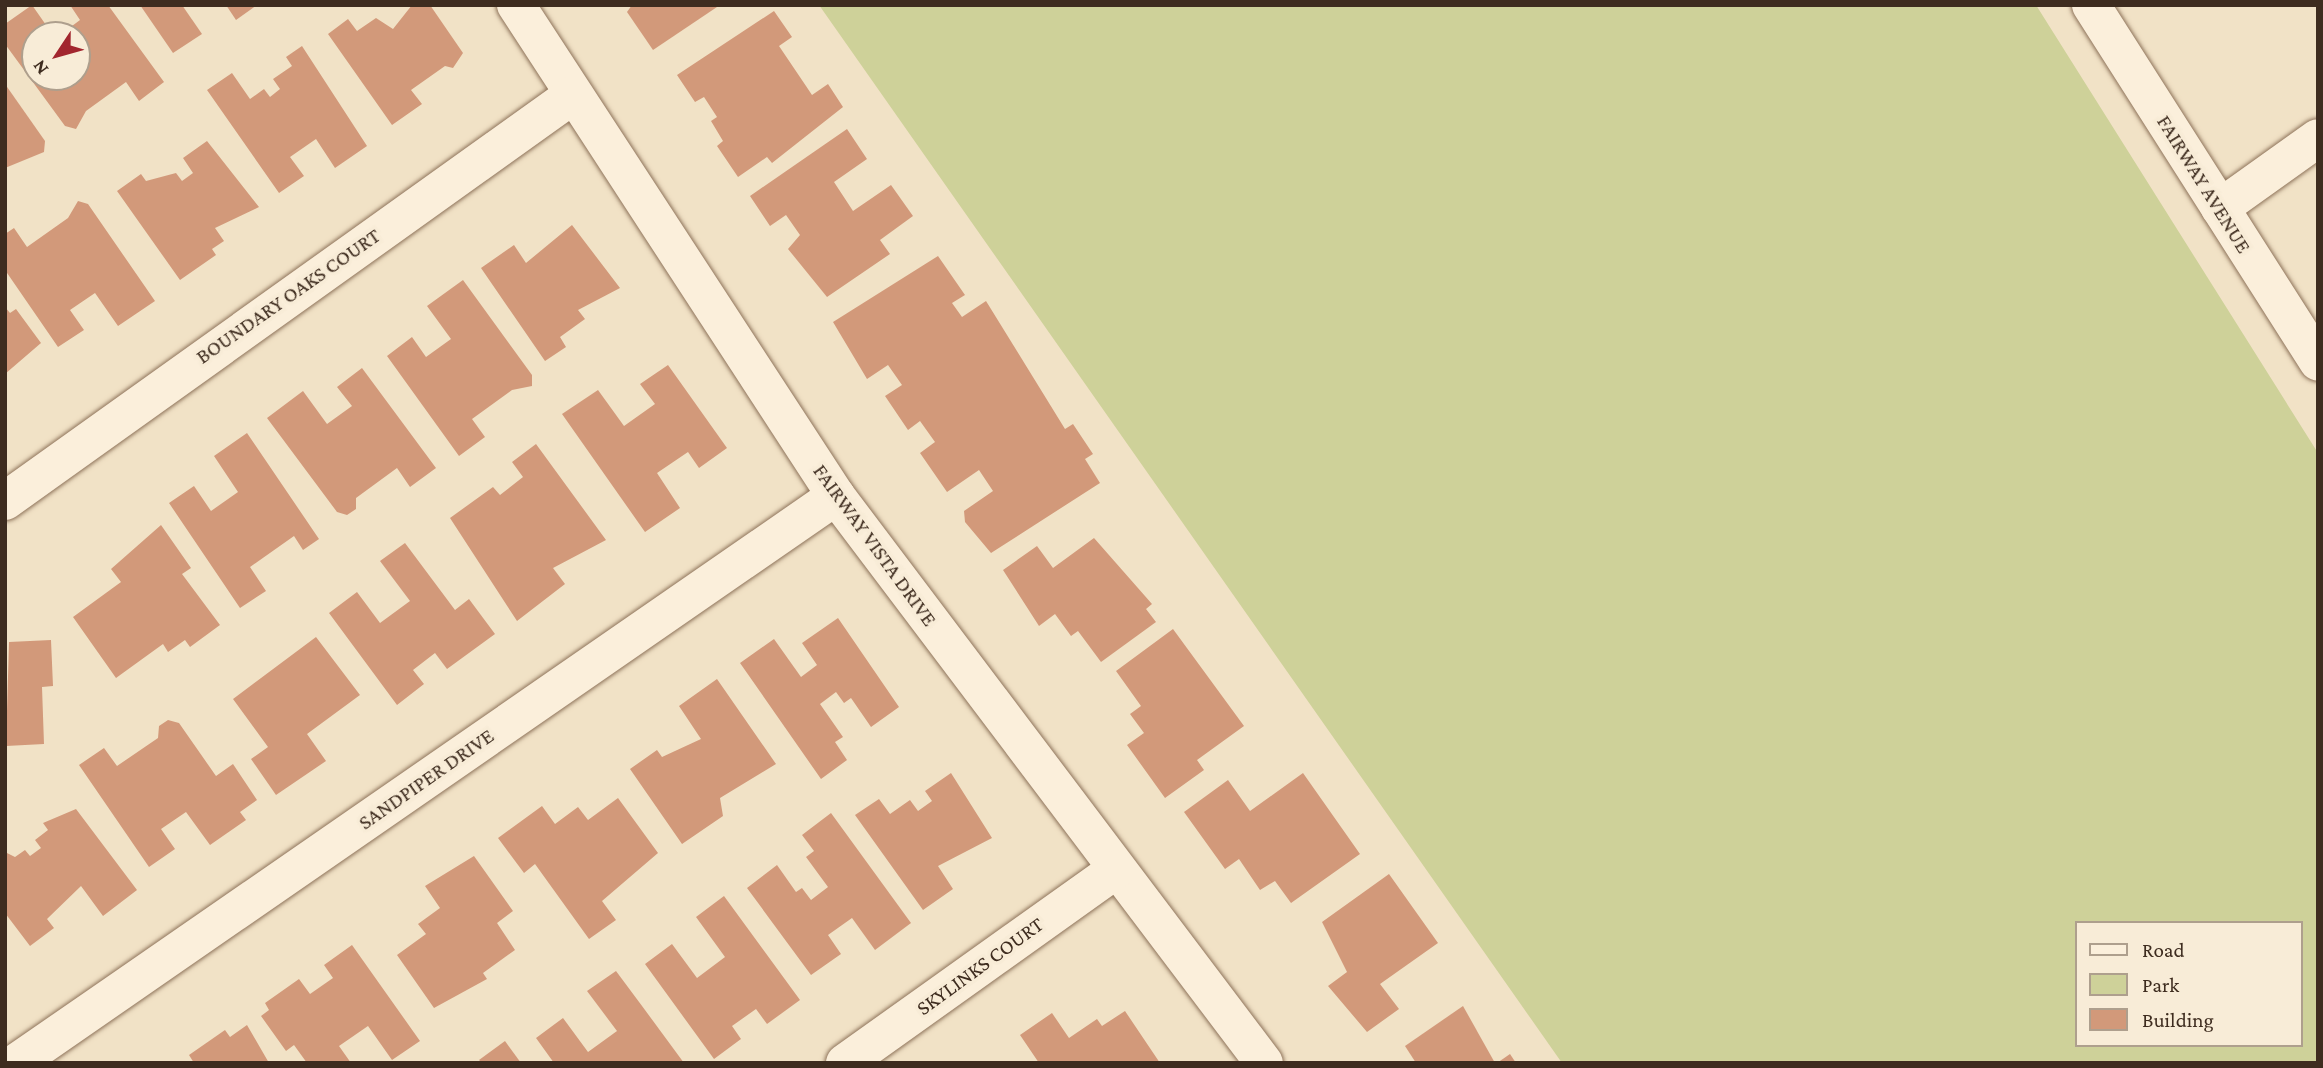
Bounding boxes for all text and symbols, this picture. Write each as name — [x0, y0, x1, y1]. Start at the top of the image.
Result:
north arrow — [21, 21, 91, 91]
text: N — [28, 56, 53, 79]
street label: FAIRWAY AVENUE — [2152, 110, 2256, 258]
street label: BOUNDARY OAKS COURT — [191, 223, 385, 369]
street label: FAIRWAY VISTA DRIVE — [808, 459, 942, 631]
street label: SANDPIPER DRIVE — [354, 723, 498, 835]
street label: SKYLINKS COURT — [912, 911, 1048, 1021]
legend — [2074, 921, 2302, 1047]
text: Road — [2142, 938, 2185, 962]
text: Park — [2142, 973, 2179, 997]
text: Building — [2142, 1008, 2214, 1032]

